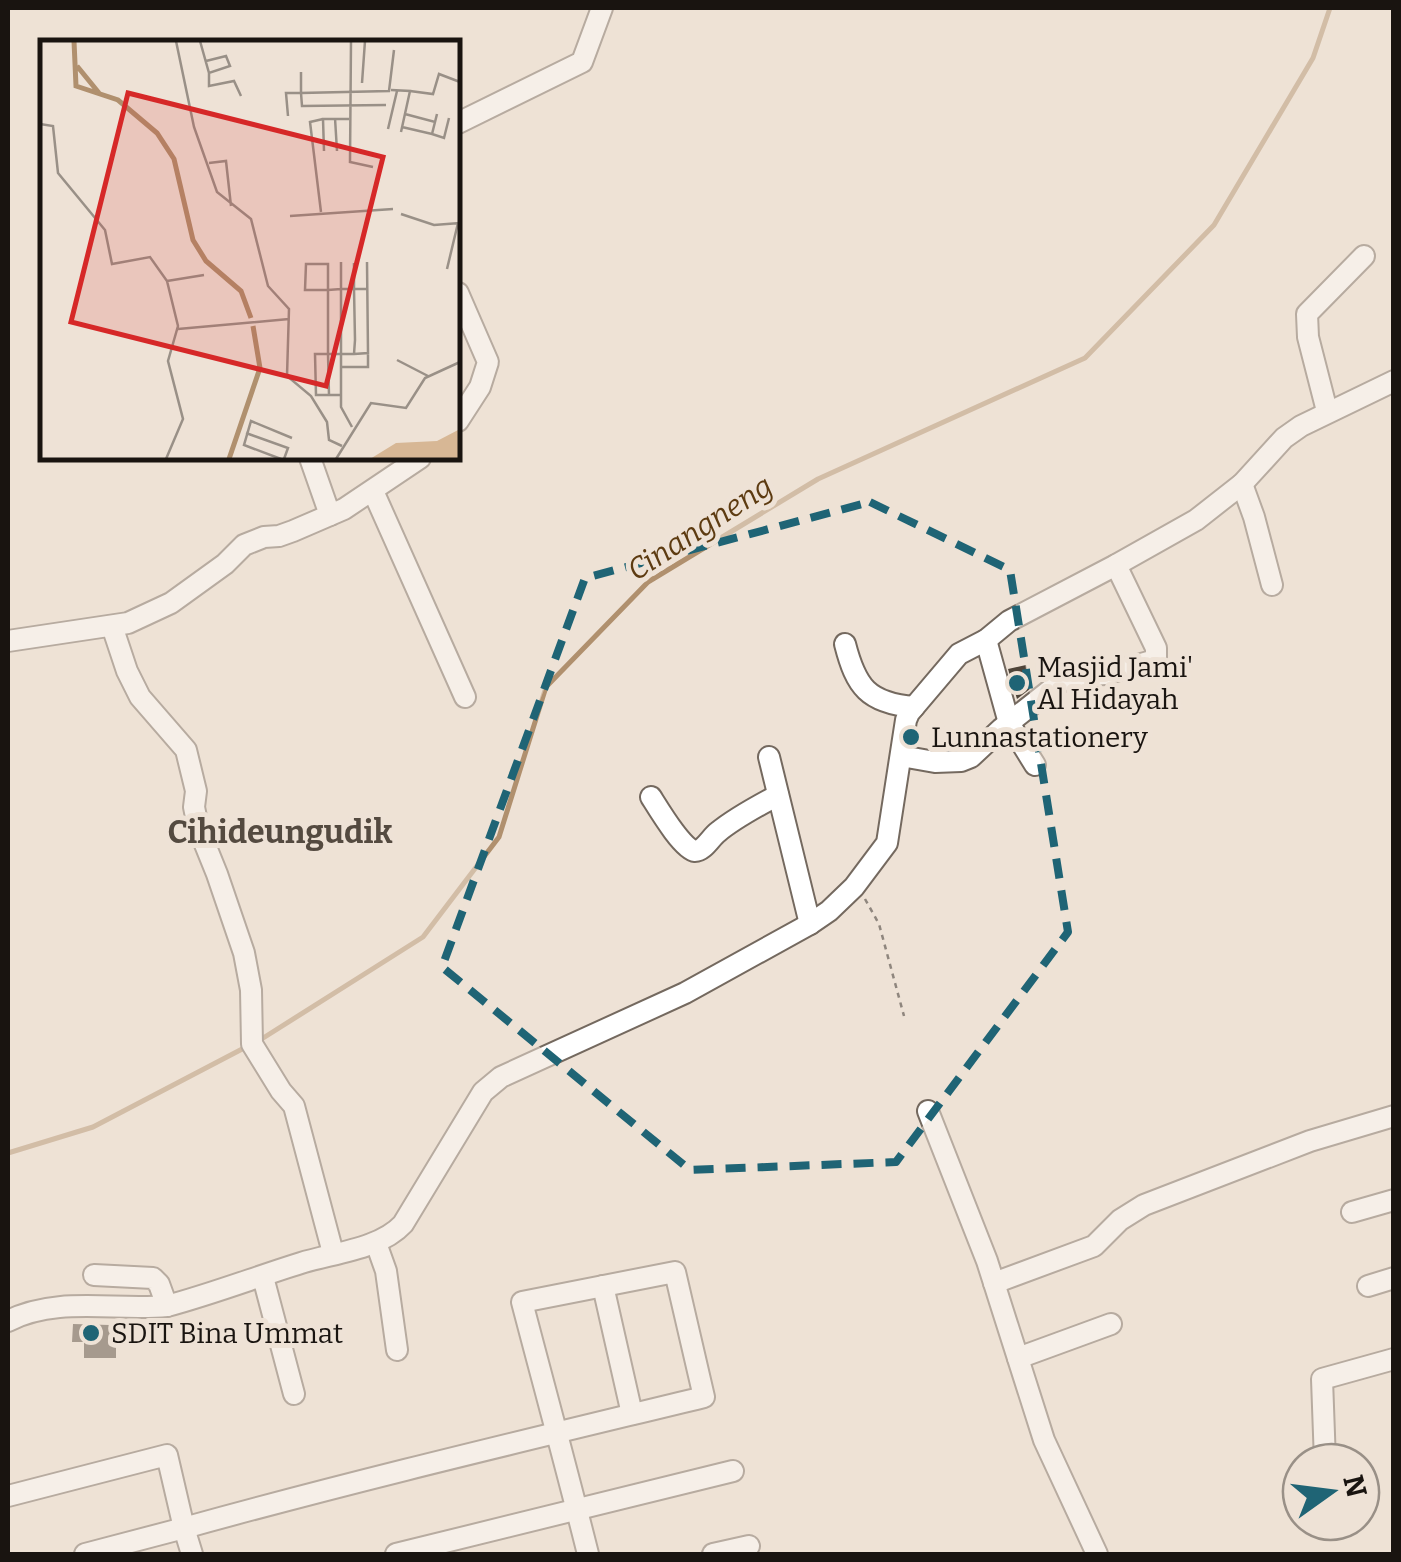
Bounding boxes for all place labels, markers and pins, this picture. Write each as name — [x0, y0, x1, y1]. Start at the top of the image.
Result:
place label: Masjid Jami' Al Hidayah — [1037, 651, 1193, 716]
marker: Masjid Jami' Al Hidayah — [1006, 672, 1028, 694]
place label: Lunnastationery — [931, 721, 1148, 754]
marker: Lunnastationery — [900, 726, 922, 748]
place label: SDIT Bina Ummat — [111, 1317, 343, 1350]
marker: SDIT Bina Ummat — [80, 1322, 102, 1344]

